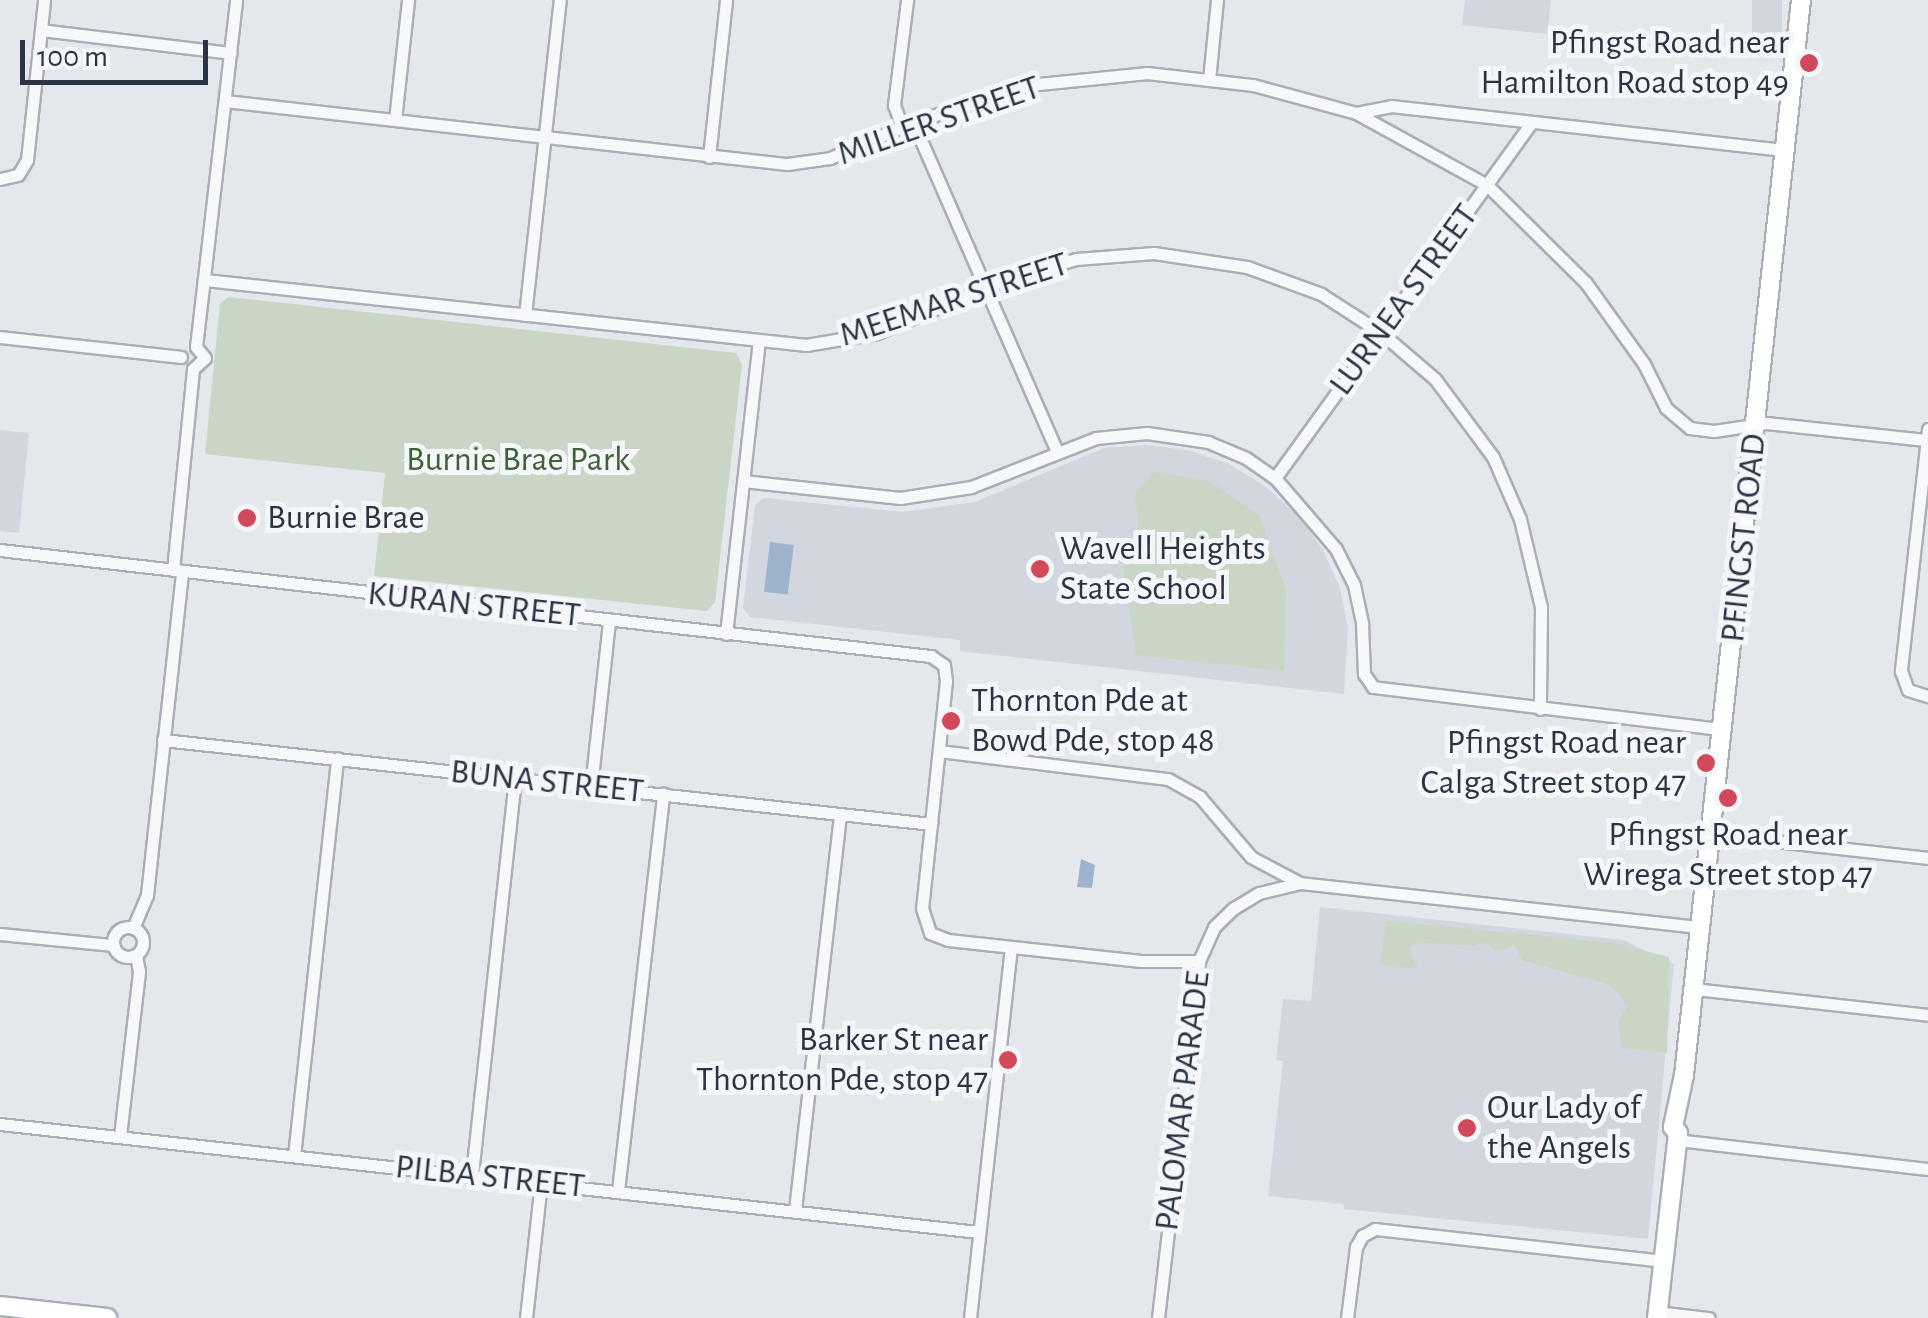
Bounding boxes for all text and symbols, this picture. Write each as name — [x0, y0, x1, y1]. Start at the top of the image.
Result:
scale bar — [25, 20, 212, 82]
place label: Pfingst Road near Hamilton Road stop 49 — [1480, 22, 1789, 104]
text: 100 m — [37, 42, 108, 72]
marker: Pfingst Road near Hamilton Road stop 49 — [1798, 52, 1820, 74]
street label: MILLER STREET — [832, 67, 1046, 175]
street label: LURNEA STREET — [1321, 196, 1487, 404]
street label: MEEMAR STREET — [834, 243, 1074, 357]
street label: PFINGST ROAD — [1712, 432, 1776, 644]
park label: Burnie Brae Park — [406, 439, 630, 481]
place label: Burnie Brae — [267, 497, 425, 539]
marker: Burnie Brae — [236, 507, 258, 529]
place label: Wavell Heights State School — [1060, 528, 1266, 610]
marker: Wavell Heights State School — [1029, 558, 1051, 580]
street label: KURAN STREET — [365, 573, 583, 637]
place label: Thornton Pde at Bowd Pde, stop 48 — [971, 680, 1215, 762]
marker: Thornton Pde at Bowd Pde, stop 48 — [940, 710, 962, 732]
place label: Pfingst Road near Calga Street stop 47 — [1420, 722, 1686, 804]
street label: BUNA STREET — [448, 751, 646, 813]
marker: Pfingst Road near Calga Street stop 47 — [1695, 752, 1717, 774]
marker: Pfingst Road near Wirega Street stop 47 — [1717, 787, 1739, 809]
place label: Pfingst Road near Wirega Street stop 47 — [1583, 814, 1873, 896]
street label: PALOMAR PARADE — [1146, 969, 1220, 1233]
place label: Barker St near Thornton Pde, stop 47 — [696, 1019, 988, 1101]
marker: Barker St near Thornton Pde, stop 47 — [997, 1049, 1019, 1071]
place label: Our Lady of the Angels — [1487, 1087, 1640, 1169]
marker: Our Lady of the Angels — [1456, 1117, 1478, 1139]
street label: PILBA STREET — [393, 1146, 587, 1208]

